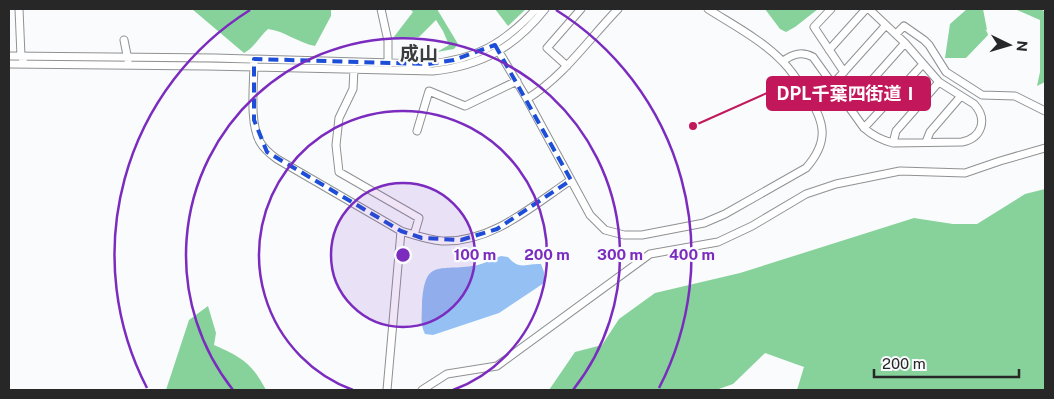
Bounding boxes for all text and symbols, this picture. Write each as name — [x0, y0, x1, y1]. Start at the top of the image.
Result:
north arrow — [984, 20, 1034, 70]
text: N — [1014, 40, 1030, 52]
district label: 成山 — [400, 42, 438, 64]
callout: DPL千葉四街道Ⅰ — [767, 77, 930, 110]
text: DPL千葉四街道Ⅰ — [776, 83, 920, 104]
centre of rings — [394, 246, 412, 264]
text: 100 m — [454, 246, 496, 263]
text: 200 m — [524, 246, 570, 263]
text: 300 m — [597, 246, 643, 263]
text: 400 m — [669, 246, 715, 263]
scale bar — [874, 346, 1019, 378]
text: 200 m — [882, 355, 926, 372]

